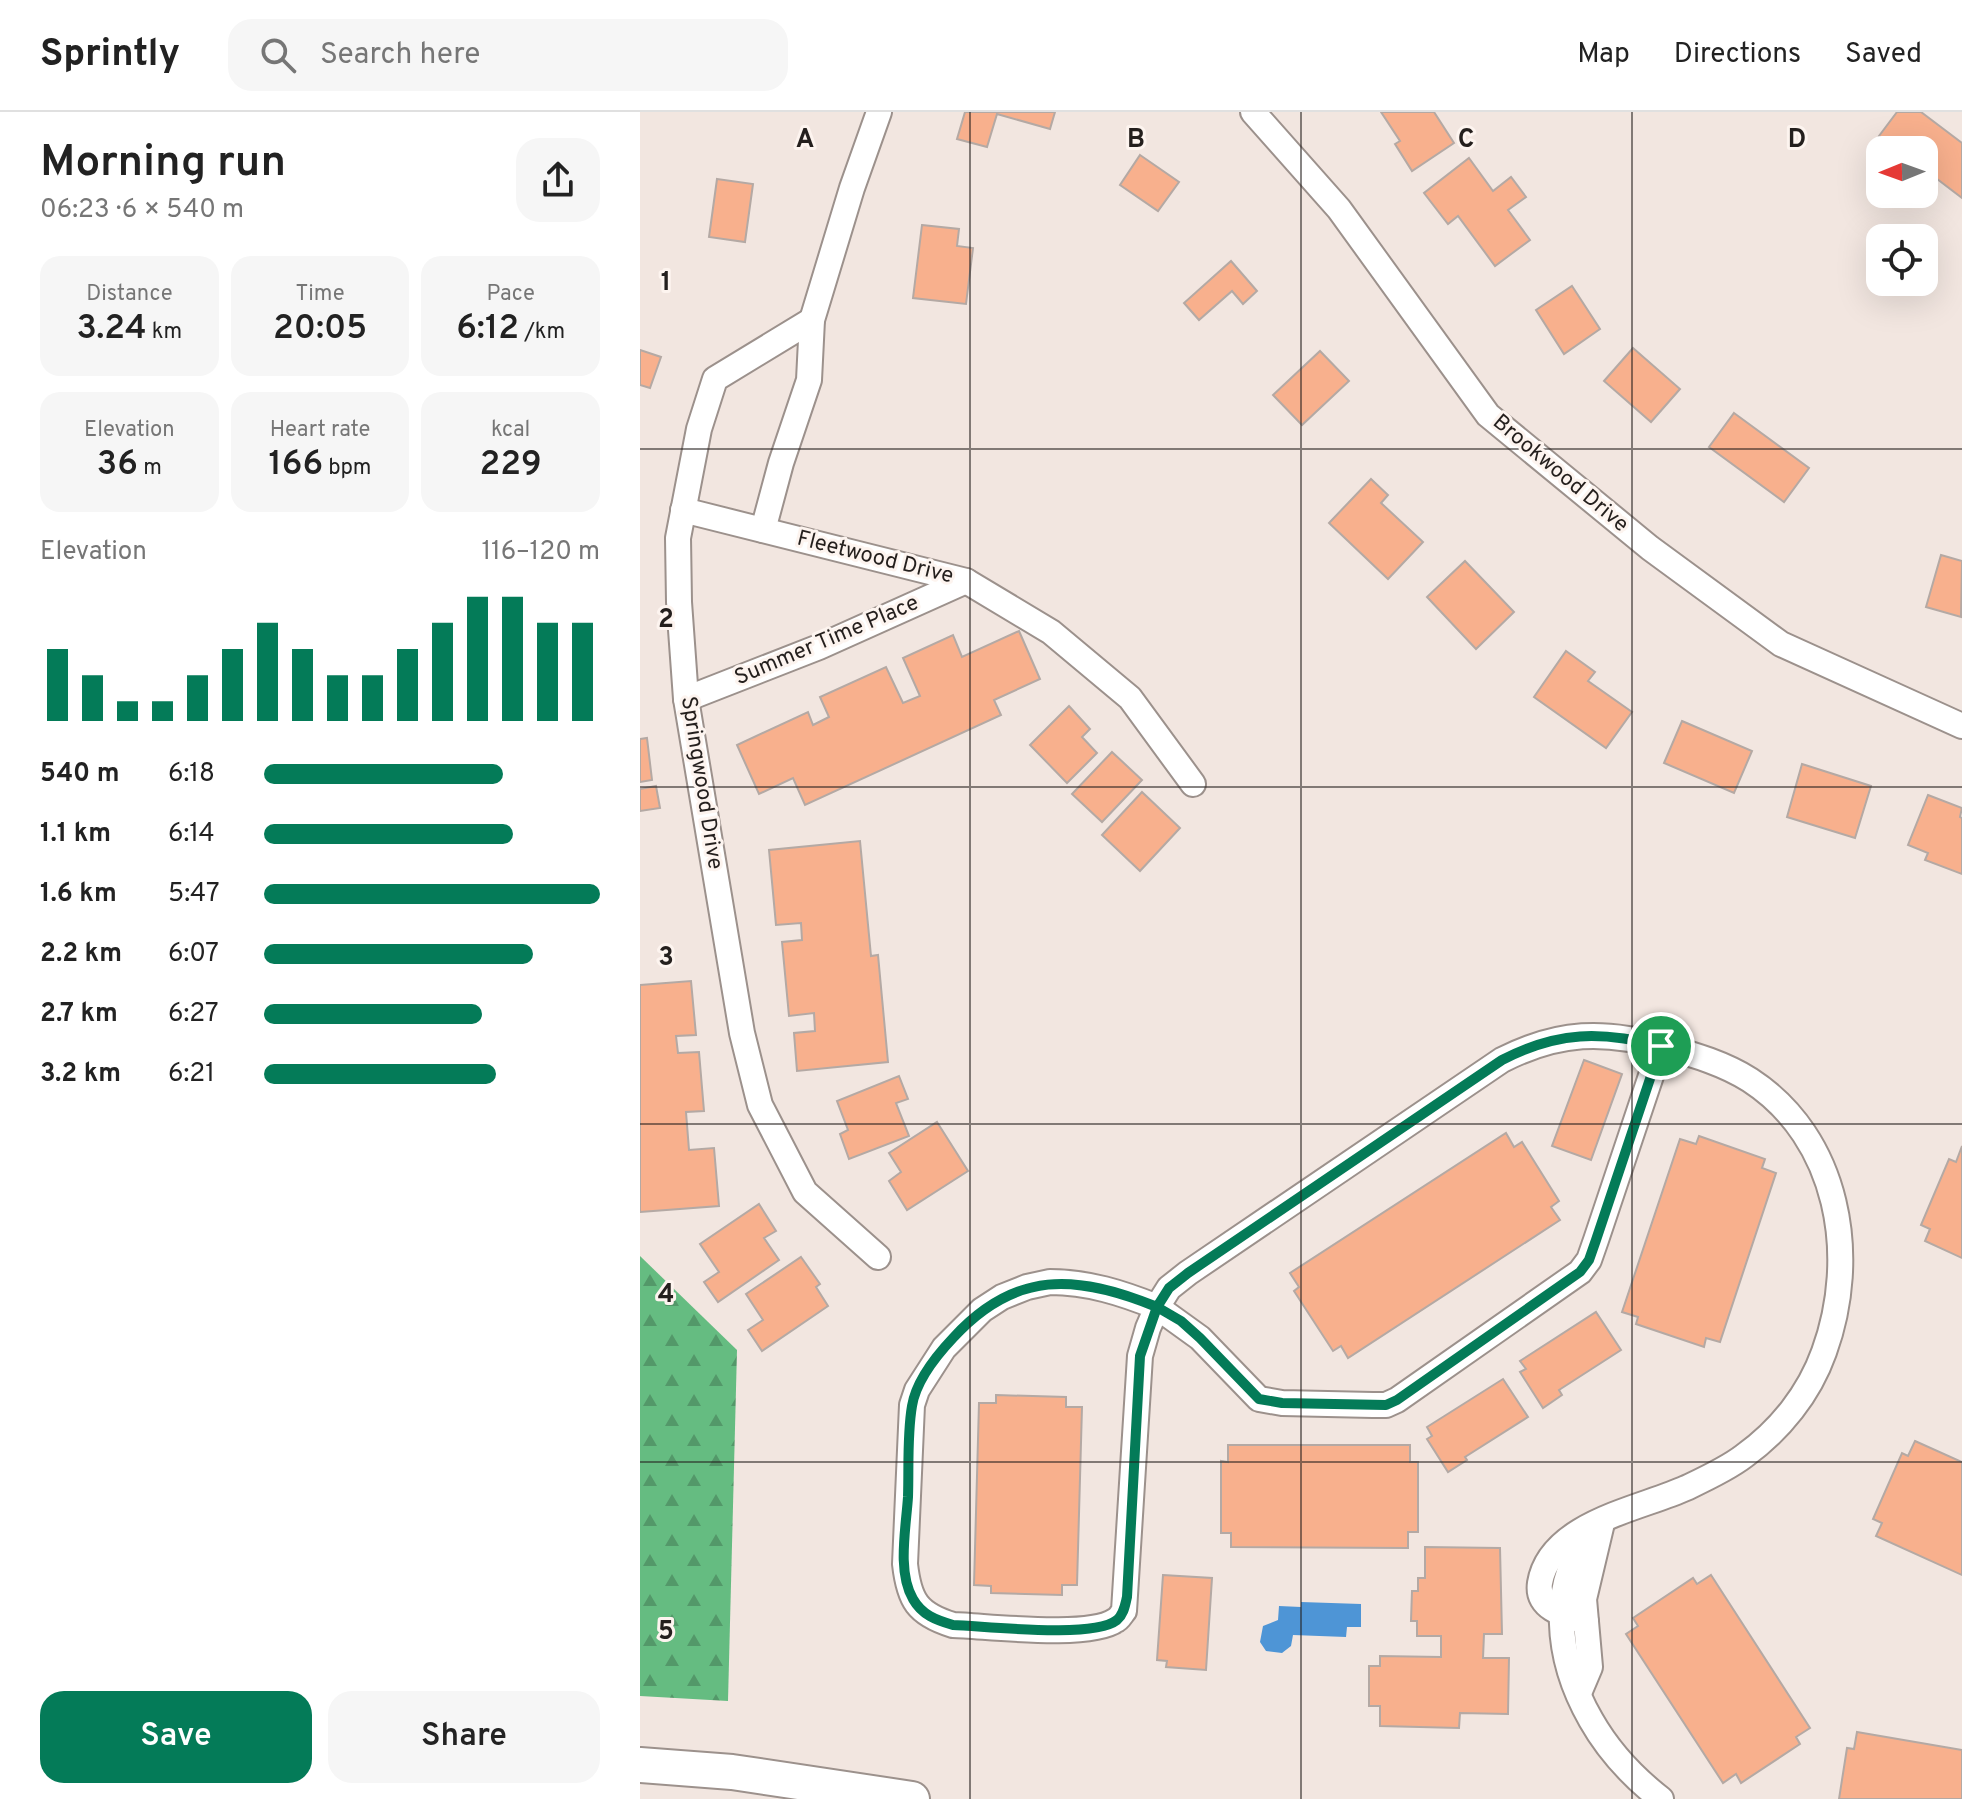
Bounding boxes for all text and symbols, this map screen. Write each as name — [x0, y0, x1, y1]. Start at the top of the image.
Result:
search box — [228, 19, 788, 91]
text: Sprintly — [40, 31, 180, 80]
icon: search — [256, 33, 300, 77]
text: Search here — [320, 37, 480, 74]
text: Map — [1577, 37, 1630, 73]
text: Directions — [1674, 37, 1801, 73]
text: Saved — [1845, 37, 1922, 73]
text: A — [796, 124, 814, 157]
text: B — [1127, 124, 1145, 157]
text: C — [1458, 124, 1474, 157]
text: D — [1788, 124, 1806, 157]
text: Morning run — [40, 136, 286, 192]
north arrow — [1866, 136, 1938, 208]
map controls — [1866, 136, 1938, 296]
button: share — [516, 138, 600, 222]
text: 06:23 · 6 × 540 m — [40, 194, 244, 227]
button: locate — [1866, 224, 1938, 296]
text: 1 — [661, 267, 671, 300]
text: Distance — [86, 281, 173, 308]
text: Time — [295, 281, 345, 308]
text: Pace — [486, 281, 535, 308]
text: 3.24 — [76, 308, 147, 351]
text: 20:05 — [273, 308, 367, 351]
text: 6:12 — [456, 308, 519, 351]
text: km — [147, 319, 182, 346]
text: /km — [519, 319, 565, 346]
street label: Brookwood Drive — [1487, 409, 1633, 539]
text: Elevation — [84, 417, 175, 444]
text: Heart rate — [270, 417, 370, 444]
text: kcal — [491, 417, 530, 444]
text: 36 — [97, 444, 138, 487]
text: 166 — [268, 444, 323, 487]
text: 229 — [480, 444, 542, 487]
text: m — [138, 455, 162, 482]
text: bpm — [323, 455, 372, 482]
street label: Fleetwood Drive — [794, 526, 956, 590]
text: Elevation — [40, 536, 147, 569]
text: 116–120 m — [481, 536, 600, 569]
street label: Summer Time Place — [731, 590, 923, 692]
text: 2 — [658, 604, 674, 637]
street label: Springwood Drive — [674, 694, 728, 872]
text: 540 m — [40, 758, 119, 791]
text: 6:18 — [168, 758, 215, 791]
text: 1.1 km — [40, 818, 111, 851]
text: 6:14 — [168, 818, 215, 851]
text: 1.6 km — [40, 878, 117, 911]
text: 5:47 — [168, 878, 219, 911]
text: 2.2 km — [40, 938, 122, 971]
text: 6:07 — [168, 938, 219, 971]
text: 3 — [658, 942, 674, 975]
text: 2.7 km — [40, 998, 118, 1031]
text: 6:27 — [168, 998, 219, 1031]
pin — [1627, 1012, 1695, 1080]
icon: arrive — [1639, 1024, 1683, 1068]
text: 3.2 km — [40, 1058, 121, 1091]
text: 6:21 — [168, 1058, 215, 1091]
text: 4 — [658, 1279, 674, 1312]
text: 5 — [658, 1616, 674, 1649]
button: Save — [40, 1691, 312, 1783]
button: Share — [328, 1691, 600, 1783]

